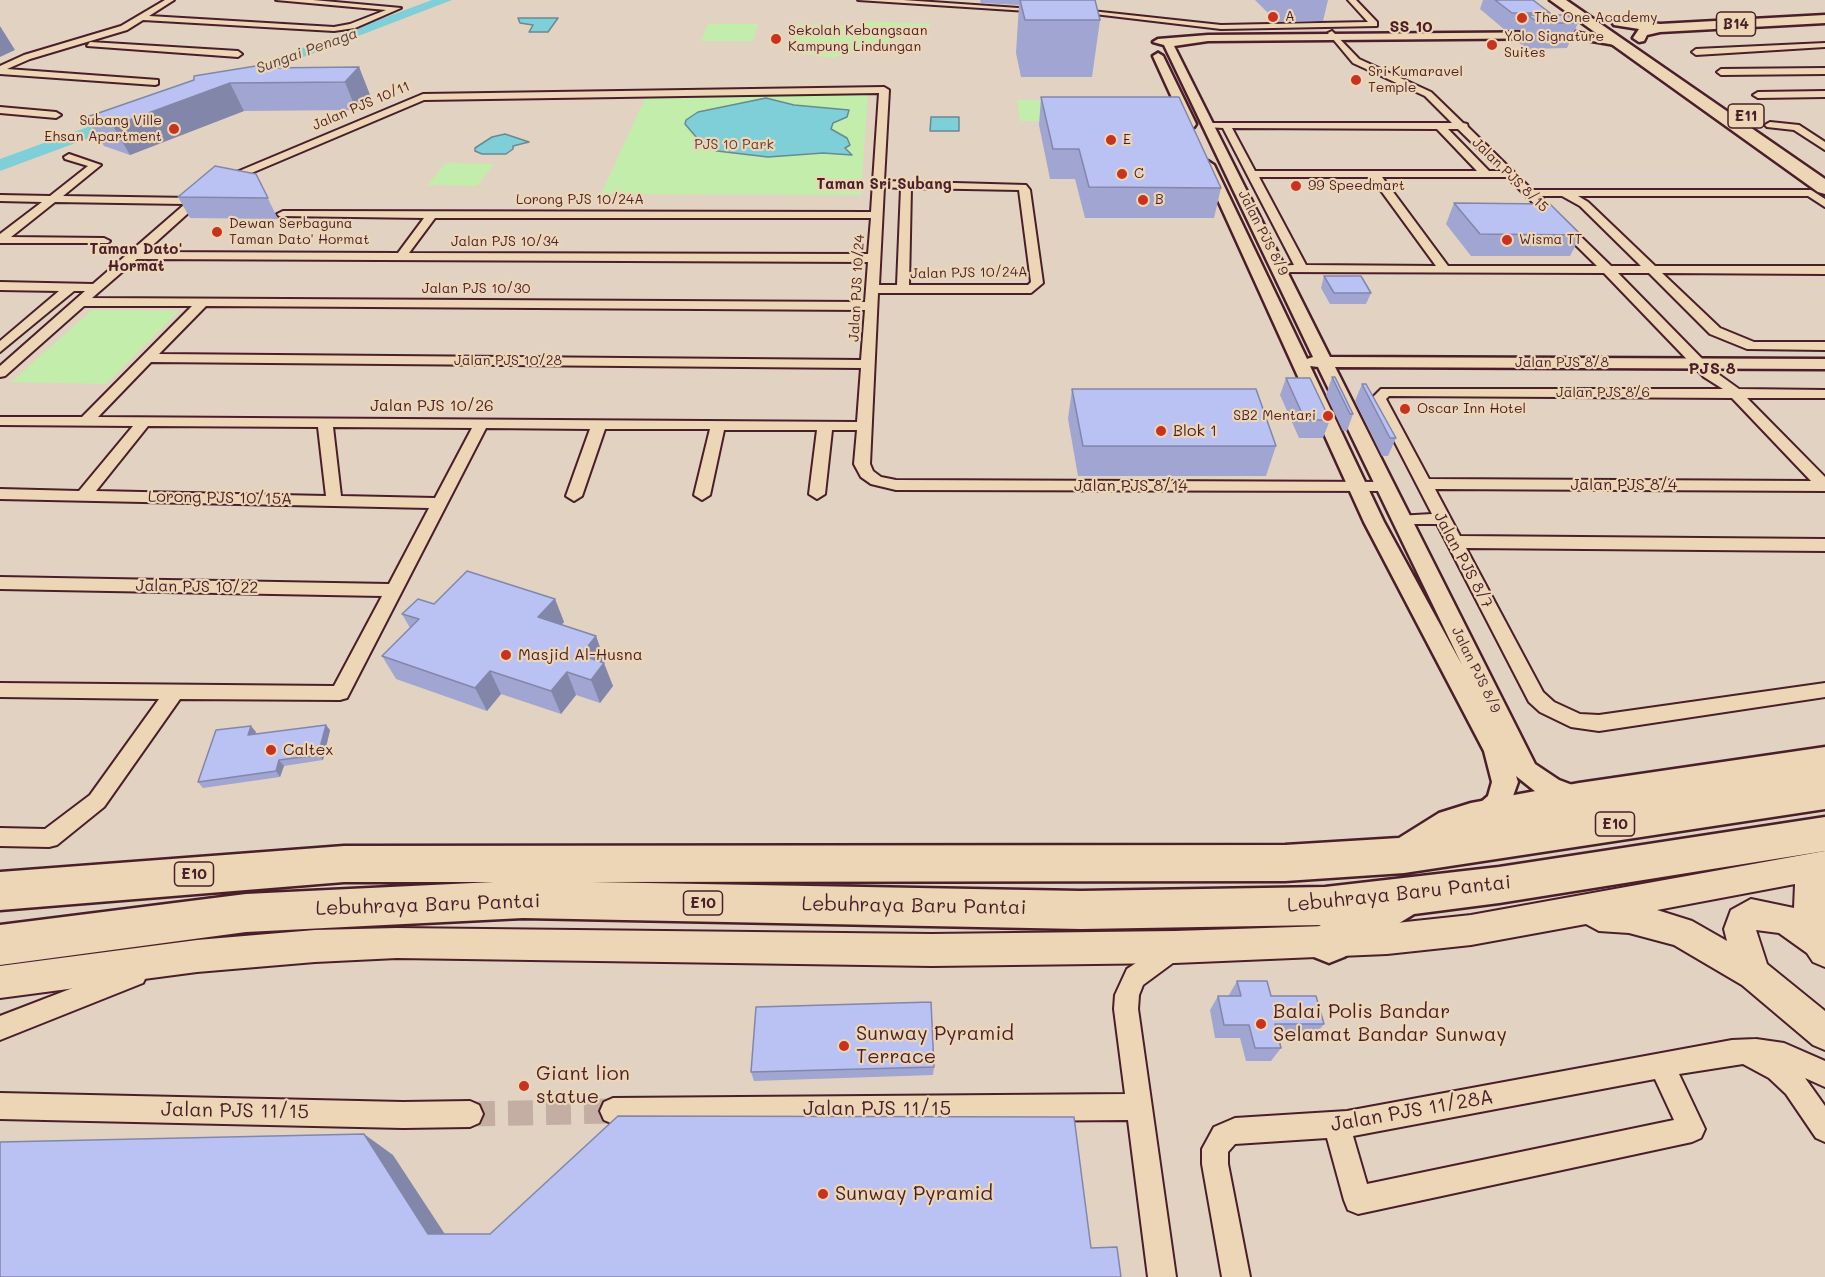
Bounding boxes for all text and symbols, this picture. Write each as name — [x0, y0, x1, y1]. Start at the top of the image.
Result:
place label: A — [1285, 9, 1295, 25]
marker: A — [1266, 10, 1280, 24]
place label: The One Academy — [1534, 10, 1657, 26]
marker: The One Academy — [1515, 11, 1529, 25]
road number: B14 — [1716, 12, 1756, 36]
district label: SS 10 — [1389, 17, 1433, 37]
place label: Sekolah Kebangsaan Kampung Lindungan — [788, 23, 928, 56]
water label: Sungai Penaga — [254, 24, 360, 78]
place label: Yolo Signature Suites — [1504, 29, 1604, 62]
marker: Sekolah Kebangsaan Kampung Lindungan — [769, 32, 783, 46]
marker: Yolo Signature Suites — [1485, 38, 1499, 52]
place label: Sri Kumaravel Temple — [1368, 64, 1463, 96]
marker: Sri Kumaravel Temple — [1349, 73, 1363, 87]
street label: Jalan PJS 10/11 — [310, 78, 412, 134]
road number: E11 — [1728, 104, 1764, 128]
place label: Subang Ville Ehsan Apartment — [44, 113, 162, 146]
marker: Subang Ville Ehsan Apartment — [167, 122, 181, 136]
place label: E — [1123, 132, 1131, 148]
marker: E — [1104, 133, 1118, 147]
street label: Jalan PJS 8/15 — [1468, 134, 1552, 216]
park label: PJS 10 Park — [694, 137, 774, 153]
place label: C — [1134, 166, 1144, 182]
marker: C — [1115, 167, 1129, 181]
district label: Taman Sri Subang — [816, 175, 952, 193]
place label: 99 Speedmart — [1308, 178, 1405, 194]
marker: 99 Speedmart — [1289, 179, 1303, 193]
street label: Jalan PJS 8/9 — [1234, 187, 1292, 279]
street label: Lorong PJS 10/24A — [516, 192, 644, 208]
place label: B — [1155, 192, 1164, 208]
marker: B — [1136, 193, 1150, 207]
place label: Dewan Serbaguna Taman Dato' Hormat — [229, 216, 369, 249]
marker: Dewan Serbaguna Taman Dato' Hormat — [210, 225, 224, 239]
place label: Wisma TT — [1519, 232, 1582, 248]
marker: Wisma TT — [1500, 233, 1514, 247]
street label: Jalan PJS 10/34 — [451, 234, 559, 250]
street label: Jalan PJS 10/24 — [846, 234, 868, 342]
district label: Taman Dato' Hormat — [90, 240, 182, 275]
street label: Jalan PJS 10/24A — [910, 264, 1028, 282]
street label: Jalan PJS 10/30 — [422, 281, 530, 297]
street label: Jalan PJS 10/28 — [454, 353, 562, 369]
street label: Jalan PJS 8/8 — [1515, 355, 1609, 371]
district label: PJS 8 — [1688, 359, 1736, 379]
street label: Jalan PJS 8/6 — [1556, 385, 1650, 401]
street label: Jalan PJS 10/26 — [370, 396, 494, 416]
place label: Oscar Inn Hotel — [1417, 401, 1526, 417]
marker: Oscar Inn Hotel — [1398, 402, 1412, 416]
place label: SB2 Mentari — [1233, 408, 1316, 424]
marker: SB2 Mentari — [1321, 409, 1335, 423]
place label: Blok 1 — [1173, 421, 1217, 441]
marker: Blok 1 — [1154, 424, 1168, 438]
street label: Jalan PJS 8/4 — [1571, 475, 1677, 495]
street label: Jalan PJS 8/14 — [1074, 476, 1188, 496]
street label: Lorong PJS 10/15A — [148, 487, 292, 509]
street label: Jalan PJS 8/7 — [1430, 509, 1496, 611]
street label: Jalan PJS 10/22 — [136, 576, 258, 598]
street label: Jalan PJS 8/9 — [1448, 624, 1504, 716]
place label: Masjid Al-Husna — [518, 645, 643, 665]
marker: Masjid Al-Husna — [499, 648, 513, 662]
place label: Caltex — [283, 740, 333, 760]
marker: Caltex — [264, 743, 278, 757]
road number: E10 — [1596, 812, 1634, 836]
road number: E10 — [174, 862, 214, 886]
street label: Lebuhraya Baru Pantai — [1286, 870, 1512, 918]
street label: Lebuhraya Baru Pantai — [315, 889, 541, 921]
road number: E10 — [684, 891, 722, 915]
street label: Lebuhraya Baru Pantai — [801, 892, 1027, 920]
place label: Balai Polis Bandar Selamat Bandar Sunway — [1273, 1000, 1507, 1047]
marker: Balai Polis Bandar Selamat Bandar Sunway — [1254, 1017, 1268, 1031]
place label: Sunway Pyramid Terrace — [856, 1022, 1014, 1069]
marker: Sunway Pyramid Terrace — [837, 1039, 851, 1053]
place label: Giant lion statue — [536, 1062, 630, 1109]
marker: Giant lion statue — [517, 1079, 531, 1093]
street label: Jalan PJS 11/28A — [1329, 1085, 1495, 1137]
street label: Jalan PJS 11/15 — [803, 1097, 951, 1121]
street label: Jalan PJS 11/15 — [161, 1098, 309, 1124]
place label: Sunway Pyramid — [835, 1182, 993, 1206]
marker: Sunway Pyramid — [816, 1187, 830, 1201]

